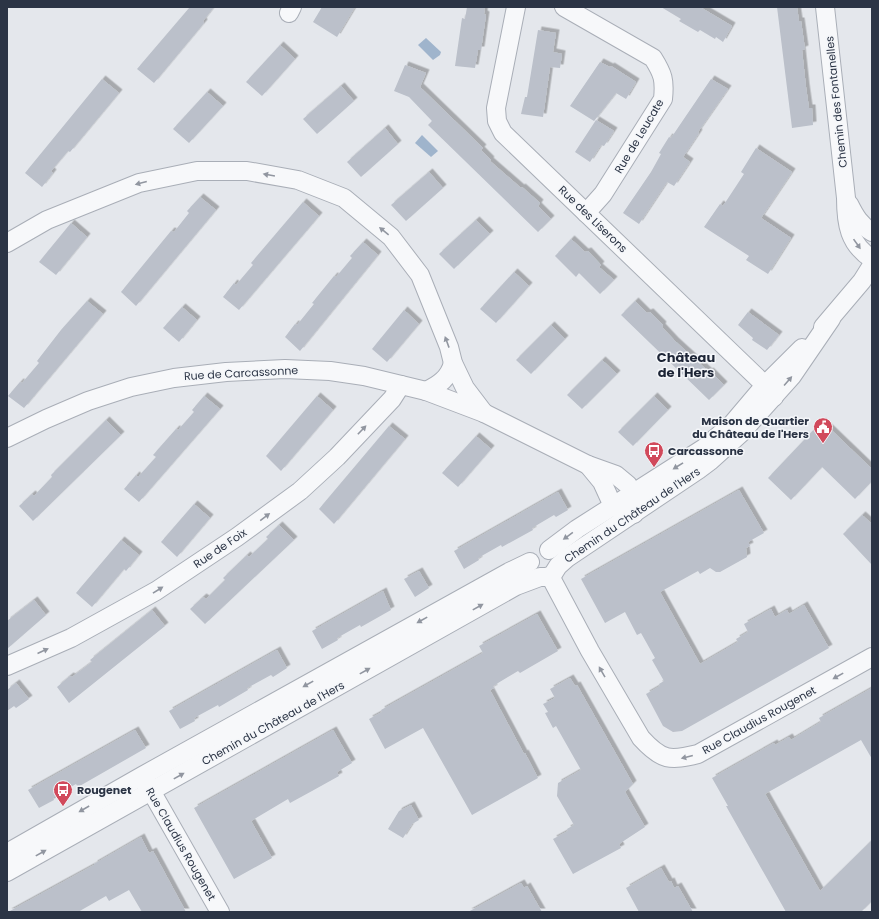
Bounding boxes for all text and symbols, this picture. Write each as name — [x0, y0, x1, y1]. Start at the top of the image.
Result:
street label: Chemin des Fontanelles — [821, 35, 851, 169]
street label: Rue de Leucate — [610, 96, 668, 176]
one-way arrow — [263, 172, 275, 178]
one-way arrow — [134, 180, 146, 186]
street label: Rue des Liserons — [555, 182, 631, 256]
one-way arrow — [378, 226, 389, 235]
one-way arrow — [853, 239, 861, 250]
one-way arrow — [444, 336, 450, 348]
district label: Château de l'Hers — [657, 348, 715, 382]
street label: Rue de Carcassonne — [184, 362, 299, 384]
one-way arrow — [784, 376, 793, 386]
place label: Maison de Quartier du Château de l'Hers — [692, 413, 809, 442]
public building icon: Maison de Quartier du Château de l'Hers — [812, 416, 834, 444]
one-way arrow — [357, 425, 367, 435]
bus stop icon: Carcassonne — [643, 440, 665, 468]
place label: Carcassonne — [668, 443, 744, 459]
one-way arrow — [672, 462, 683, 470]
street label: Chemin du Château de l'Hers — [561, 463, 703, 567]
one-way arrow — [260, 513, 270, 521]
street label: Rue de Foix — [190, 524, 250, 572]
one-way arrow — [563, 532, 573, 540]
one-way arrow — [152, 586, 163, 594]
one-way arrow — [473, 603, 484, 610]
one-way arrow — [416, 617, 428, 624]
one-way arrow — [37, 648, 48, 654]
one-way arrow — [599, 666, 606, 678]
one-way arrow — [359, 667, 371, 674]
one-way arrow — [832, 672, 844, 679]
street label: Chemin du Château de l'Hers — [199, 677, 347, 769]
one-way arrow — [302, 680, 314, 687]
street label: Rue Claudius Rougenet — [699, 682, 819, 758]
one-way arrow — [680, 754, 692, 760]
one-way arrow — [173, 772, 185, 779]
bus stop icon: Rougenet — [52, 779, 74, 807]
place label: Rougenet — [77, 782, 132, 798]
street label: Rue Claudius Rougenet — [142, 785, 220, 903]
one-way arrow — [78, 805, 90, 812]
one-way arrow — [35, 850, 47, 856]

